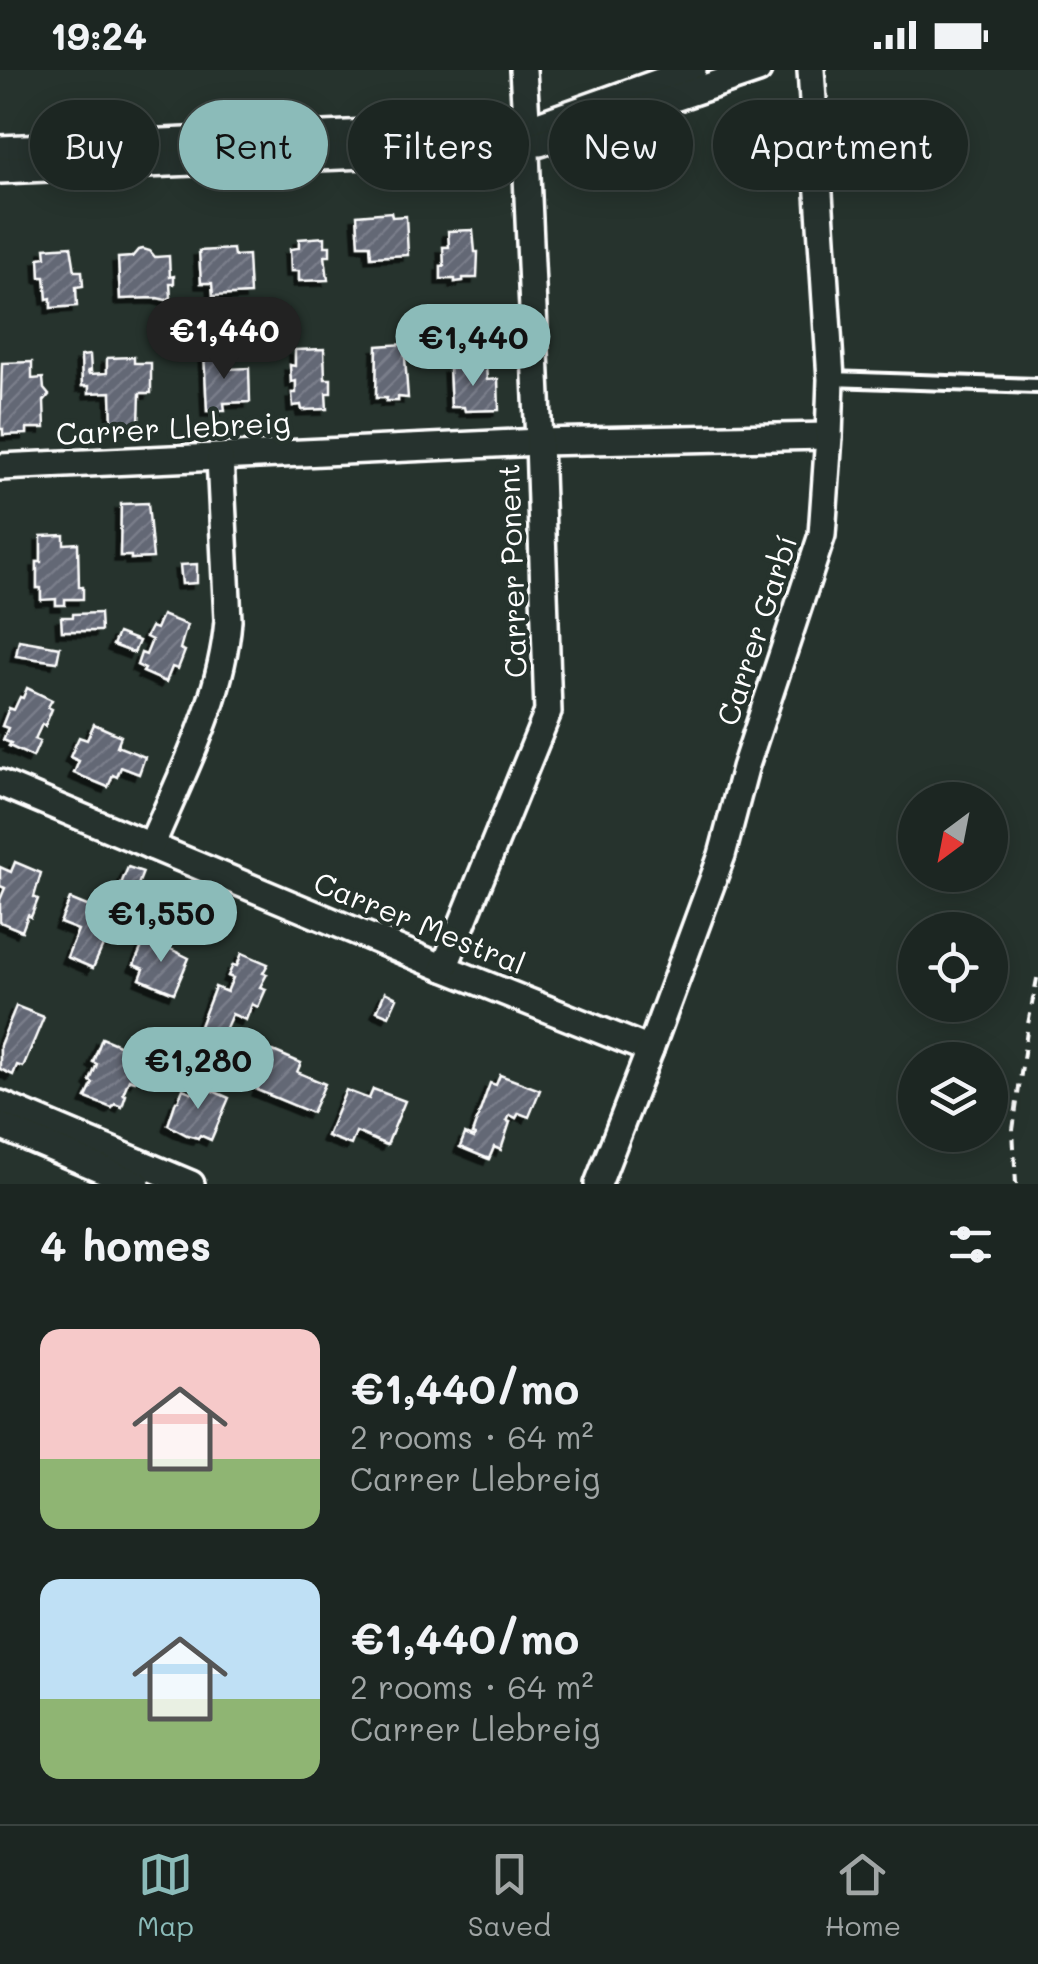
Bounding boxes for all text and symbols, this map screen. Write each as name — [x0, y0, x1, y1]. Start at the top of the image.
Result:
text: 19:24 — [50, 10, 147, 60]
chip: Buy — [30, 100, 159, 190]
chip: Rent — [179, 100, 328, 190]
chip: Filters — [348, 100, 529, 190]
chip: New — [549, 100, 693, 190]
chip: Apartment — [713, 100, 968, 190]
pin: €1,440 — [143, 297, 305, 382]
pin: €1,440 — [392, 304, 554, 389]
text: €1,440 — [168, 308, 280, 350]
text: €1,440 — [417, 315, 529, 357]
street label: Carrer Llebreig — [55, 401, 291, 453]
street label: Carrer Ponent — [487, 463, 535, 679]
street label: Carrer Garbí — [706, 530, 806, 730]
north arrow — [898, 782, 1008, 892]
map controls — [898, 782, 1008, 1152]
street label: Carrer Mestral — [308, 861, 532, 983]
pin: €1,550 — [80, 880, 242, 965]
text: €1,550 — [107, 891, 215, 933]
button: locate — [898, 912, 1008, 1022]
pin: €1,280 — [117, 1027, 279, 1112]
text: €1,280 — [144, 1038, 252, 1080]
button: layers — [898, 1042, 1008, 1152]
text: 4 homes — [40, 1217, 211, 1272]
icon: filters — [943, 1217, 998, 1272]
text: €1,440/mo — [350, 1360, 579, 1415]
icon: home — [120, 1369, 240, 1489]
text: 2 rooms · 64 m² — [350, 1415, 594, 1457]
text: Carrer Llebreig — [350, 1457, 600, 1499]
text: €1,440/mo — [350, 1610, 579, 1665]
icon: home — [120, 1619, 240, 1739]
text: 2 rooms · 64 m² — [350, 1665, 594, 1707]
text: Carrer Llebreig — [350, 1707, 600, 1749]
tab: Map — [137, 1847, 194, 1943]
tab: Saved — [468, 1847, 551, 1943]
tab: Home — [825, 1847, 901, 1943]

